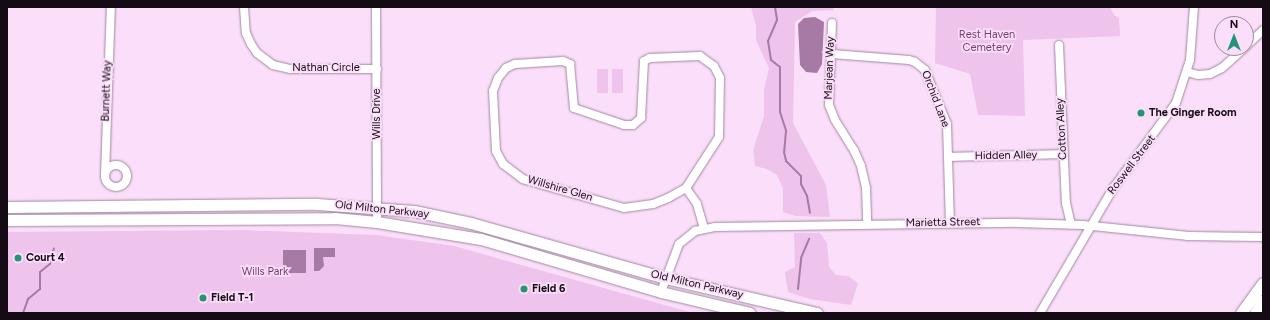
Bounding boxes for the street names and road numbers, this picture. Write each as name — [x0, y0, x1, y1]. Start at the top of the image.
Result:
street label: Marjean Way — [822, 36, 838, 100]
street label: Burnett Way — [99, 60, 115, 122]
street label: Nathan Circle — [292, 61, 360, 75]
street label: Orchid Lane — [918, 69, 952, 129]
street label: Wills Drive — [370, 88, 384, 140]
street label: Cotton Alley — [1054, 98, 1070, 160]
street label: Roswell Street — [1105, 133, 1159, 197]
street label: Hidden Alley — [975, 149, 1037, 163]
street label: Willshire Glen — [526, 173, 594, 205]
street label: Old Milton Parkway — [334, 198, 430, 222]
street label: Marietta Street — [906, 216, 980, 230]
street label: Old Milton Parkway — [649, 268, 745, 302]

